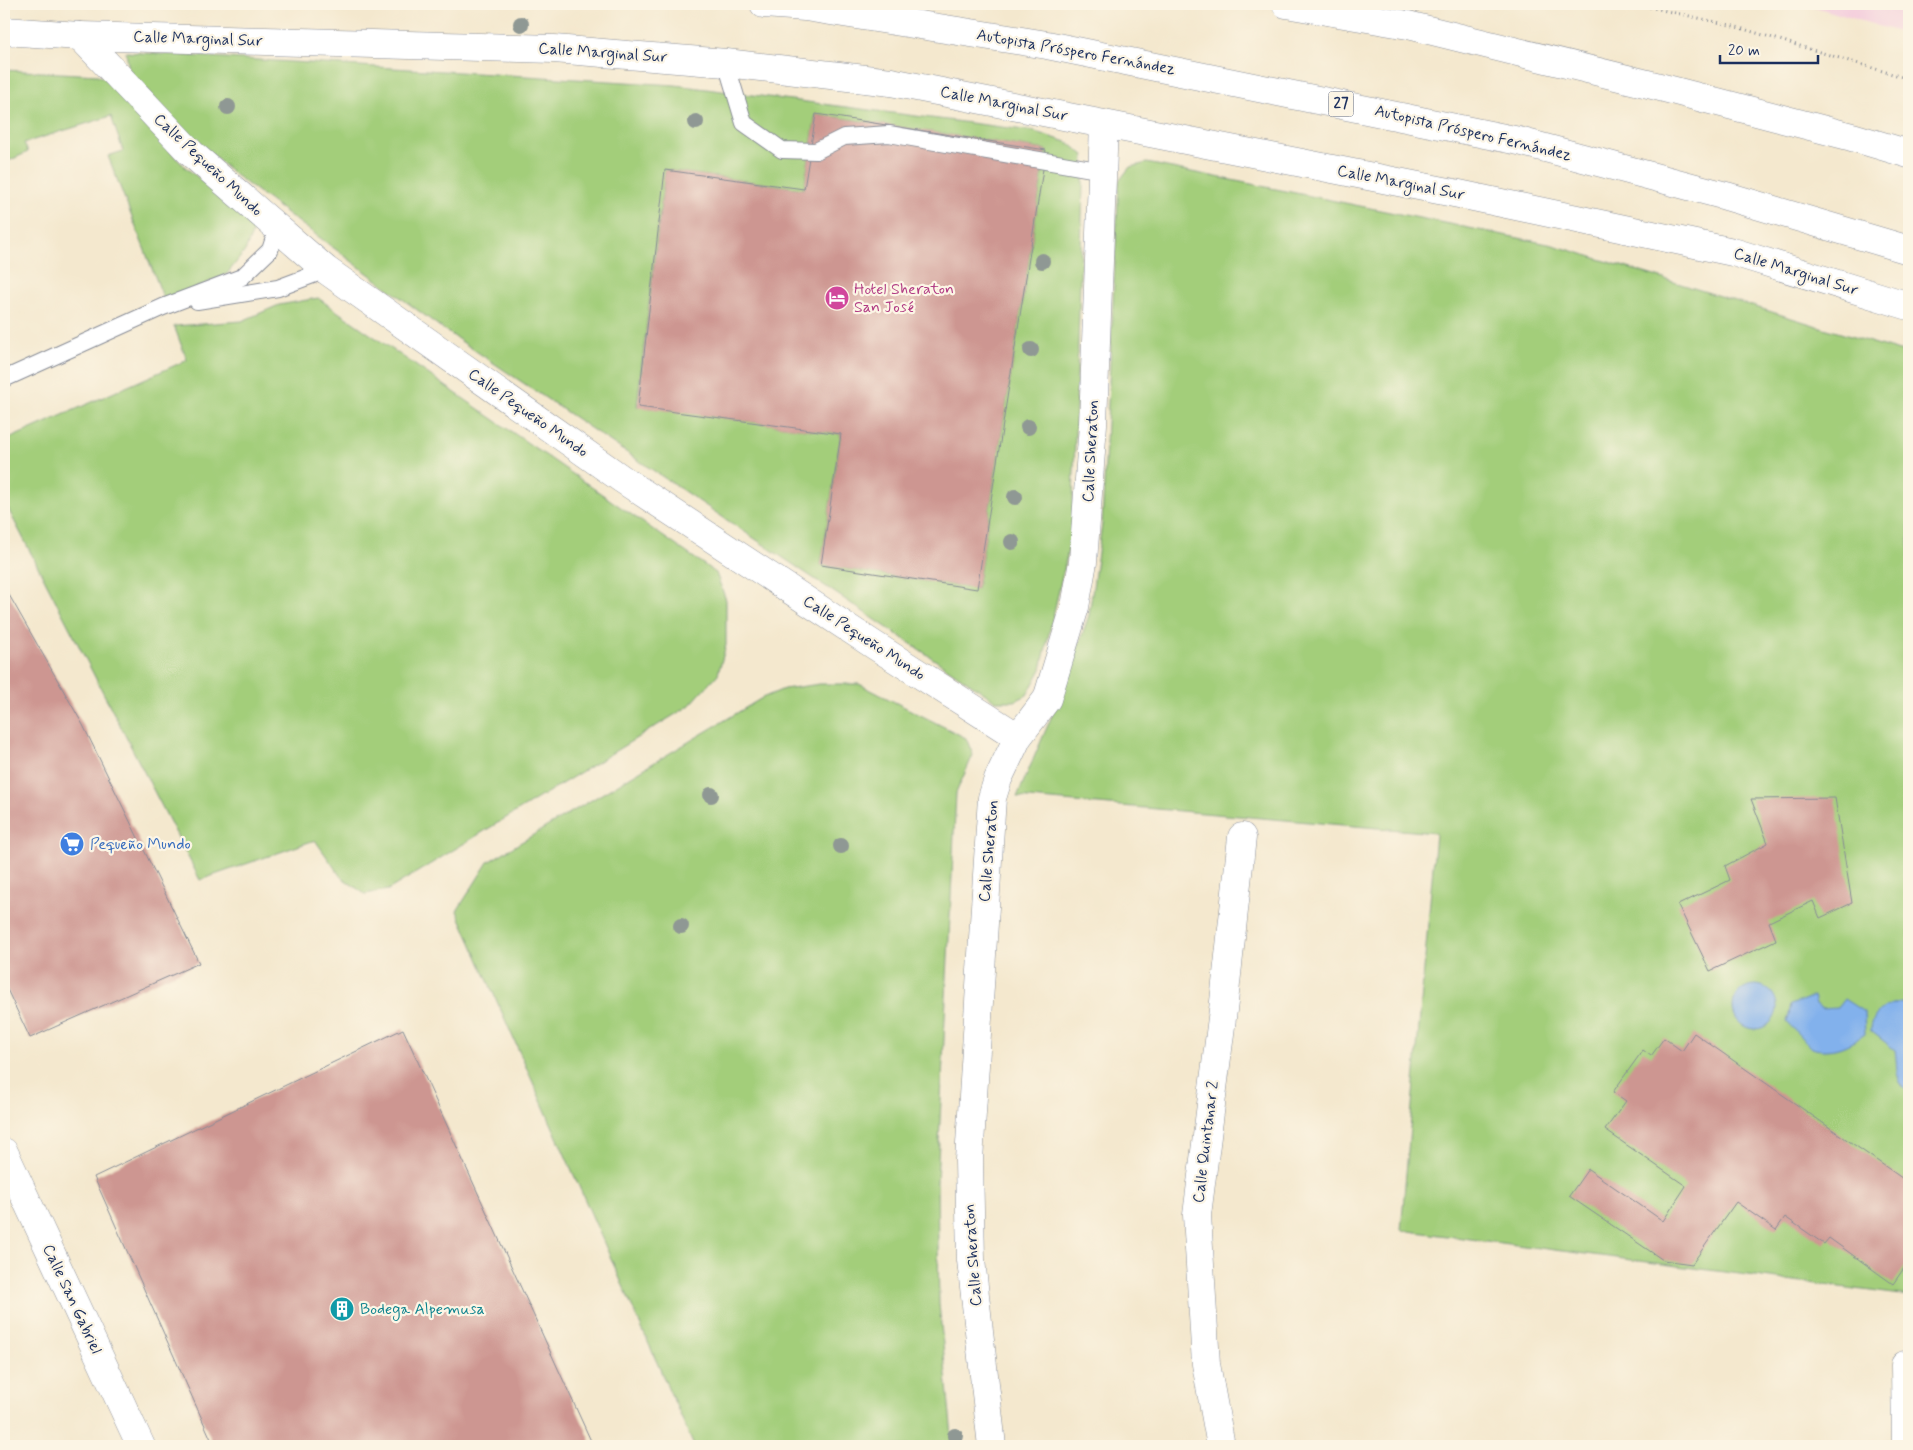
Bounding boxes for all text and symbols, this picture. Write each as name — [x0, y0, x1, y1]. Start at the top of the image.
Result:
street label: Autopista Próspero Fernández — [975, 24, 1177, 80]
street label: Calle Marginal Sur — [133, 26, 263, 53]
scale bar — [1720, 32, 1818, 64]
street label: Calle Marginal Sur — [538, 38, 669, 69]
text: 20 m — [1728, 41, 1760, 61]
street label: Calle Marginal Sur — [938, 81, 1070, 128]
road number: 27 — [1328, 92, 1354, 116]
street label: Autopista Próspero Fernández — [1373, 100, 1573, 166]
street label: Calle Pequeño Mundo — [149, 109, 267, 221]
street label: Calle Marginal Sur — [1335, 160, 1467, 207]
street label: Calle Marginal Sur — [1731, 243, 1861, 302]
place label: Hotel Sheraton San José — [854, 279, 954, 318]
hotel icon: Hotel Sheraton San José — [824, 285, 850, 311]
street label: Calle Pequeño Mundo — [464, 364, 592, 462]
street label: Calle Sheraton — [1078, 399, 1104, 503]
street label: Calle Pequeño Mundo — [799, 591, 929, 685]
street label: Calle Sheraton — [974, 799, 1004, 903]
supermarket icon: Pequeño Mundo — [59, 831, 85, 857]
place label: Pequeño Mundo — [90, 834, 191, 855]
street label: Calle Quintanar 2 — [1188, 1080, 1224, 1204]
street label: Calle Sheraton — [959, 1203, 987, 1307]
street label: Calle San Gabriel — [37, 1241, 107, 1357]
building icon: Bodega Alpemusa — [329, 1296, 355, 1322]
place label: Bodega Alpemusa — [360, 1299, 485, 1321]

